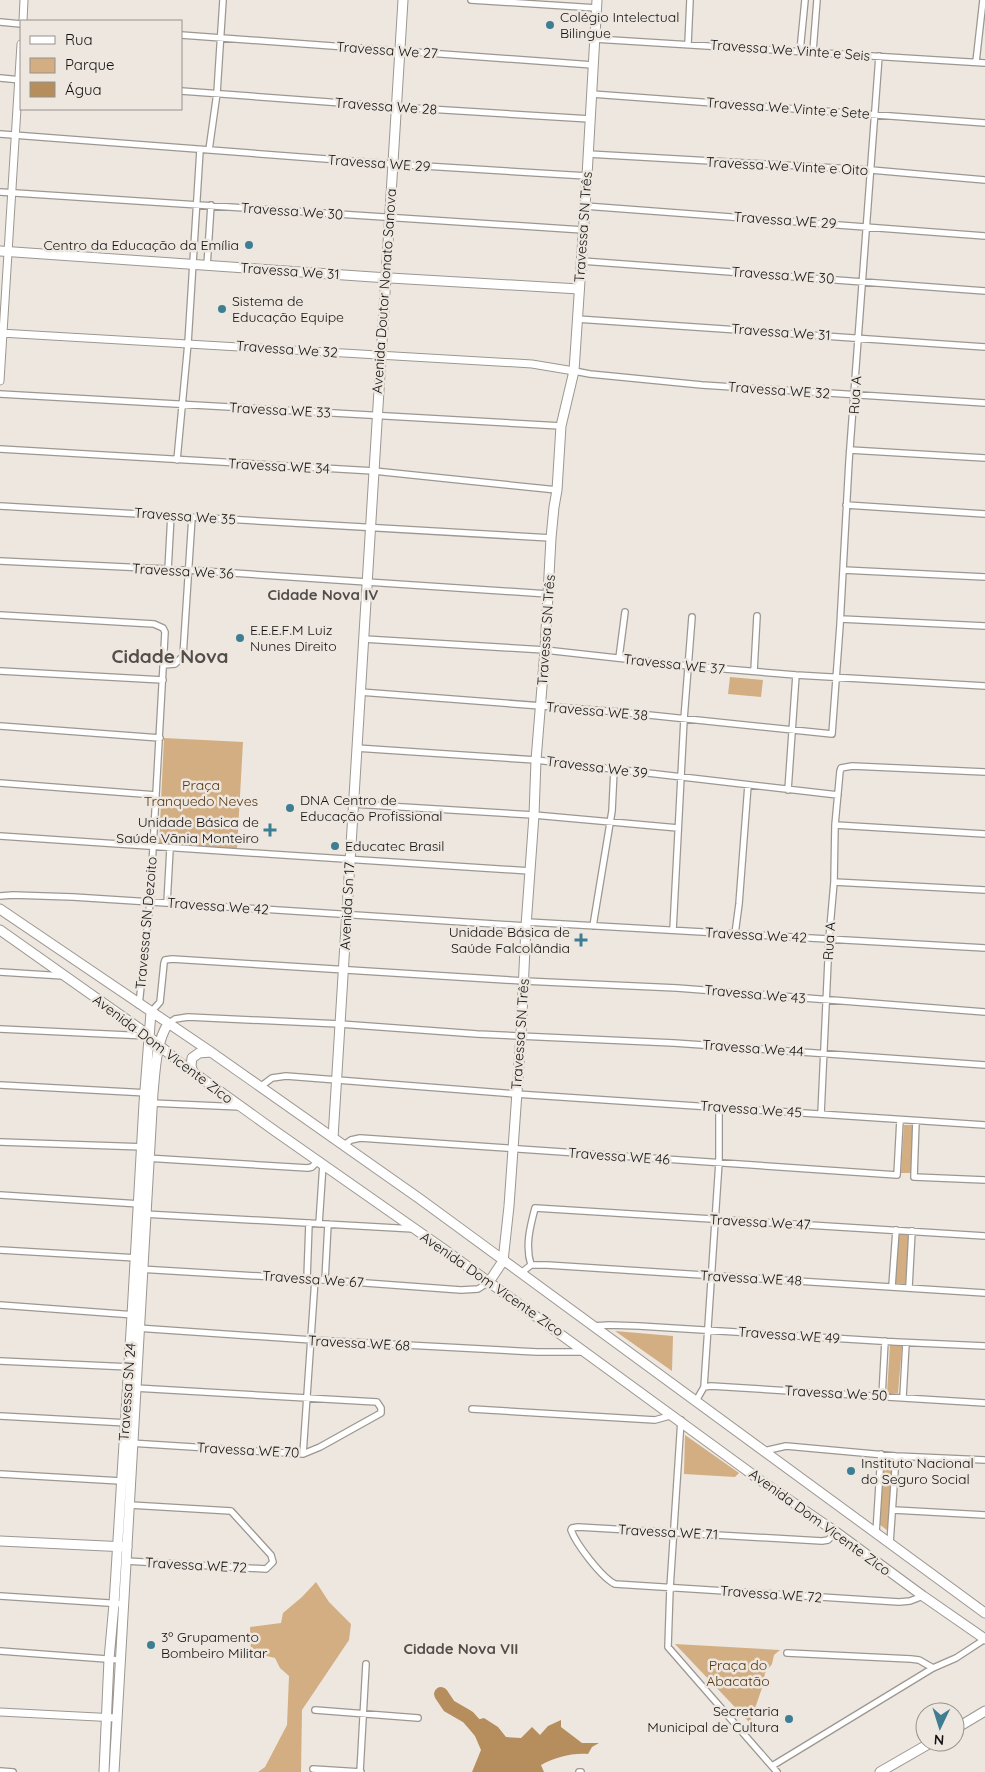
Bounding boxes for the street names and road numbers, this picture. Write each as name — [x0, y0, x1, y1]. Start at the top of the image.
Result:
street label: Travessa We Vinte e Seis — [709, 35, 871, 65]
street label: Travessa We 27 — [336, 37, 438, 63]
street label: Travessa We 28 — [334, 93, 438, 119]
street label: Travessa We Vinte e Sete — [706, 93, 870, 123]
street label: Travessa WE 29 — [327, 150, 431, 176]
street label: Travessa We Vinte e Oito — [705, 153, 869, 179]
street label: Travessa SN Três — [570, 171, 596, 283]
street label: Avenida Doutor Nonato Sanova — [368, 188, 400, 394]
street label: Travessa We 30 — [240, 198, 344, 224]
street label: Travessa WE 29 — [733, 207, 837, 233]
street label: Travessa We 31 — [240, 259, 340, 283]
street label: Travessa WE 30 — [731, 262, 835, 288]
street label: Travessa We 31 — [731, 320, 831, 344]
street label: Travessa We 32 — [235, 336, 339, 362]
street label: Rua A — [845, 375, 865, 415]
street label: Travessa WE 32 — [727, 377, 831, 403]
street label: Travessa WE 33 — [229, 398, 331, 422]
street label: Travessa WE 34 — [228, 454, 330, 478]
street label: Travessa We 35 — [134, 503, 236, 529]
street label: Travessa We 36 — [132, 559, 235, 583]
street label: Travessa SN Três — [533, 574, 559, 686]
street label: Travessa WE 37 — [622, 650, 726, 678]
street label: Travessa WE 38 — [545, 698, 649, 724]
street label: Travessa We 39 — [545, 752, 649, 782]
street label: Travessa SN Dezoito — [131, 856, 161, 990]
street label: Avenida Sn 17 — [336, 862, 358, 950]
street label: Travessa We 42 — [166, 893, 270, 919]
street label: Rua A — [819, 921, 839, 961]
street label: Travessa We 42 — [705, 923, 808, 947]
street label: Travessa SN Três — [507, 978, 533, 1090]
street label: Travessa We 43 — [704, 981, 806, 1007]
street label: Avenida Dom Vicente Zico — [89, 990, 237, 1108]
street label: Travessa We 44 — [702, 1035, 804, 1061]
street label: Travessa We 45 — [699, 1096, 803, 1122]
street label: Travessa WE 46 — [567, 1143, 671, 1169]
street label: Travessa We 47 — [709, 1210, 811, 1234]
street label: Avenida Dom Vicente Zico — [417, 1228, 567, 1340]
street label: Travessa We 67 — [262, 1266, 364, 1292]
street label: Travessa WE 48 — [700, 1266, 802, 1290]
street label: Travessa WE 49 — [737, 1322, 841, 1348]
street label: Travessa WE 68 — [307, 1331, 411, 1355]
street label: Travessa SN 24 — [115, 1342, 139, 1442]
street label: Travessa We 50 — [784, 1381, 888, 1405]
street label: Travessa WE 70 — [196, 1438, 300, 1462]
street label: Avenida Dom Vicente Zico — [746, 1465, 894, 1579]
street label: Travessa WE 71 — [617, 1520, 719, 1544]
street label: Travessa WE 72 — [145, 1553, 248, 1577]
street label: Travessa WE 72 — [719, 1581, 823, 1607]

